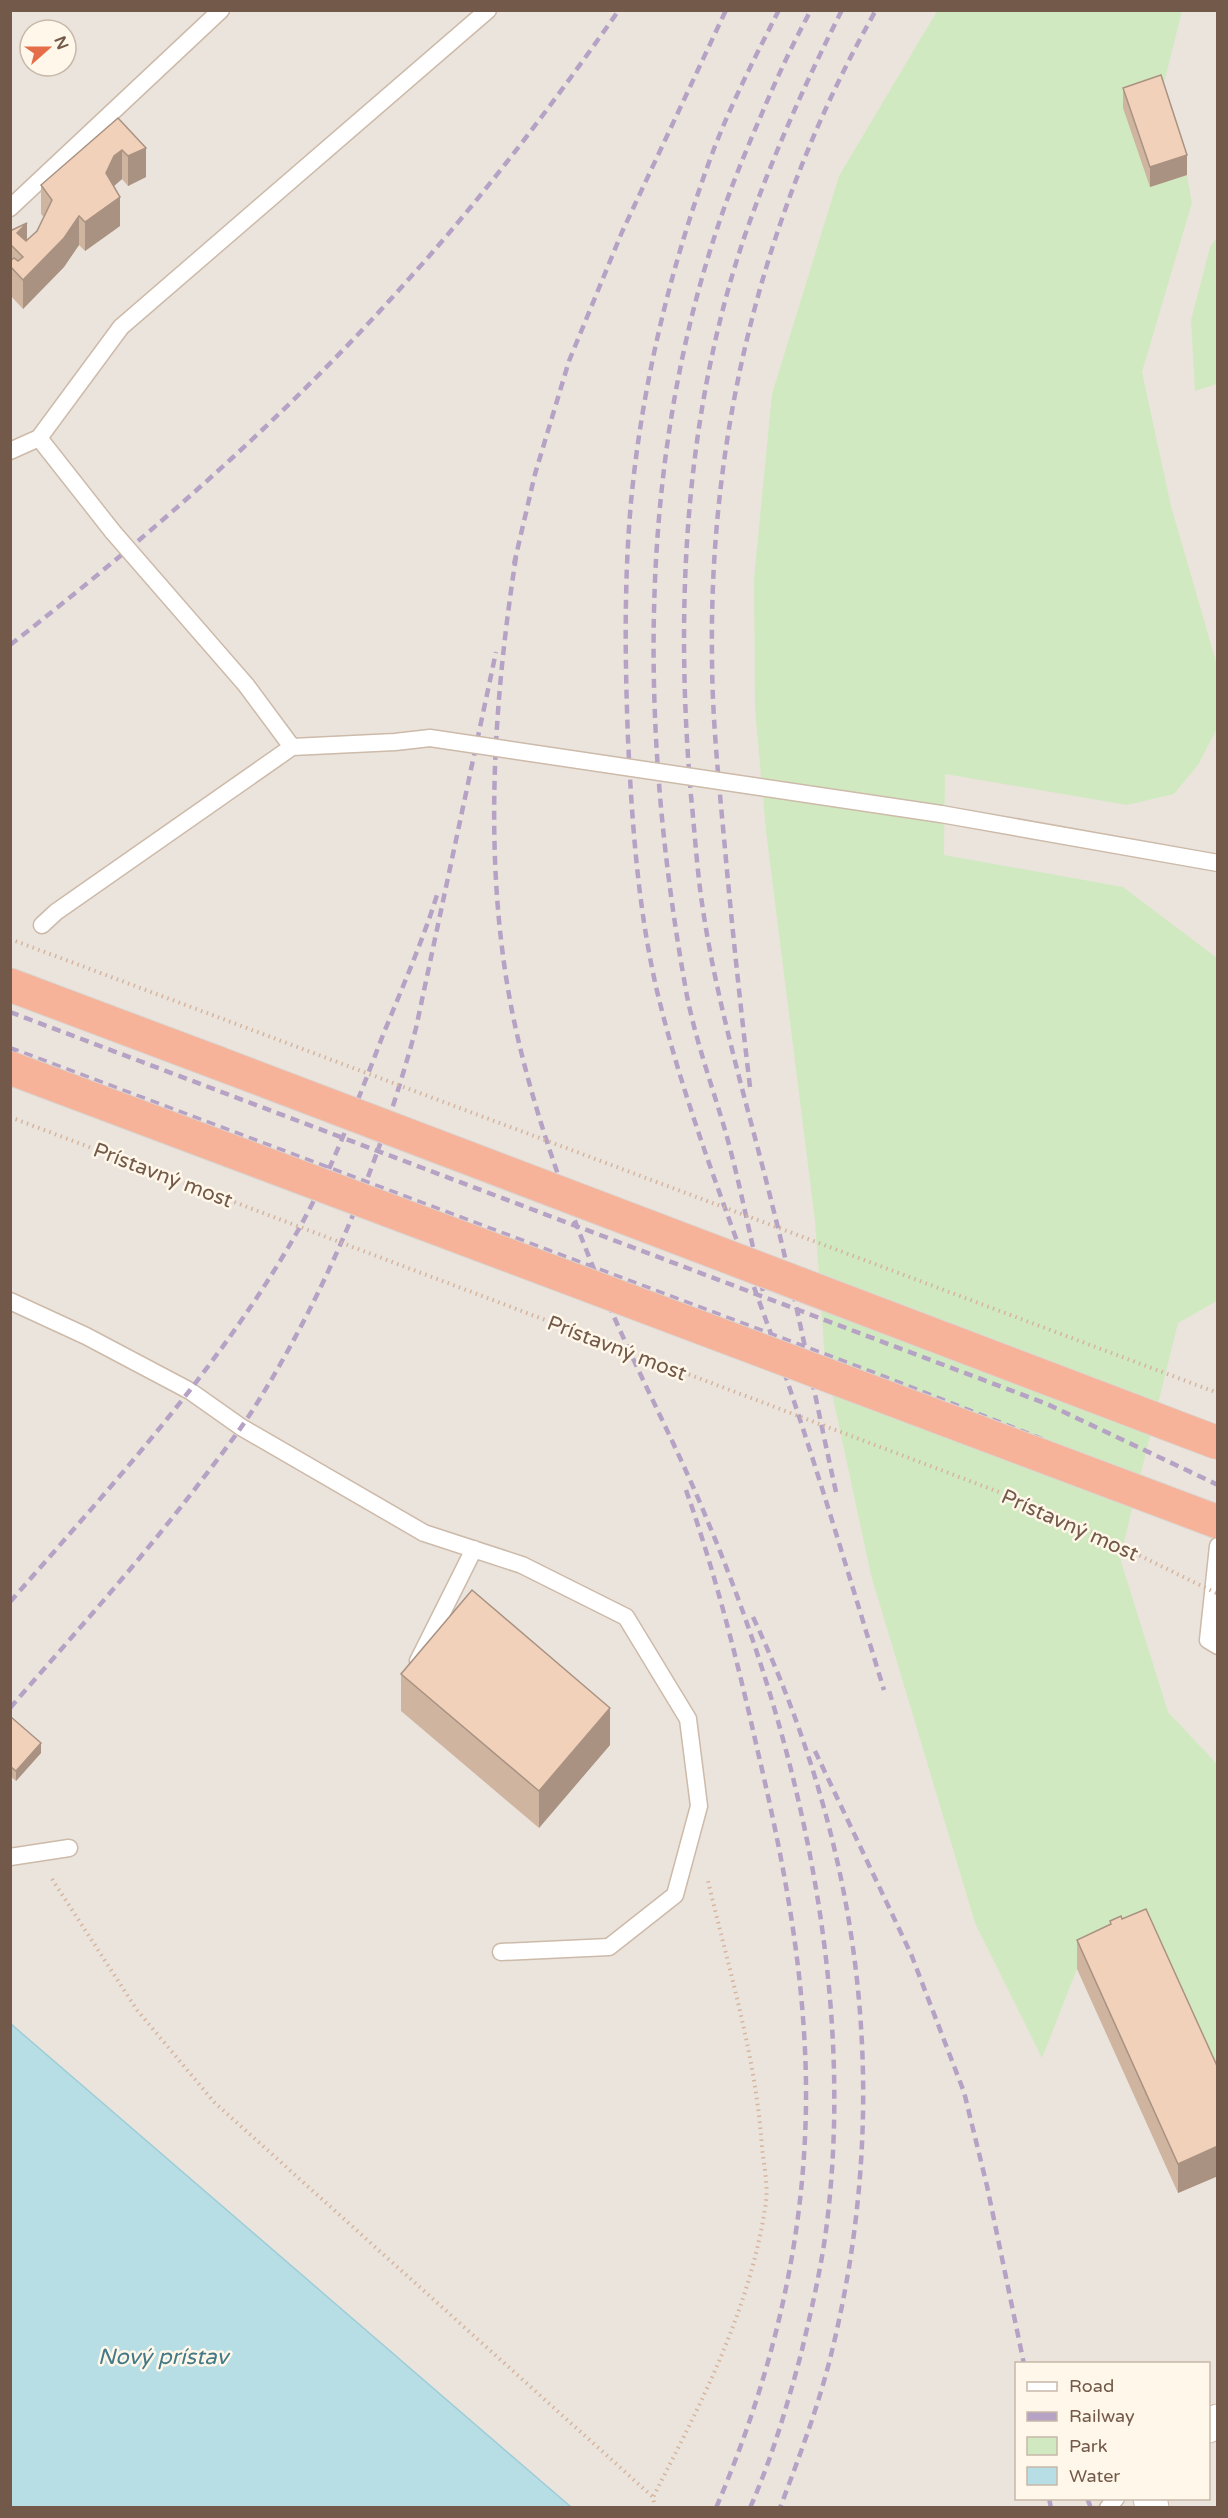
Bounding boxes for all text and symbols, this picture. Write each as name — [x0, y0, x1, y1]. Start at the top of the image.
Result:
north arrow — [18, 18, 78, 78]
text: N — [49, 33, 73, 53]
street label: Prístavný most — [90, 1137, 236, 1214]
street label: Prístavný most — [544, 1310, 690, 1387]
street label: Prístavný most — [997, 1484, 1142, 1567]
water label: Nový prístav — [98, 2344, 230, 2370]
legend — [1015, 2362, 1210, 2500]
text: Road — [1069, 2375, 1114, 2397]
text: Railway — [1069, 2405, 1135, 2427]
text: Park — [1069, 2435, 1108, 2457]
text: Water — [1069, 2465, 1120, 2487]

